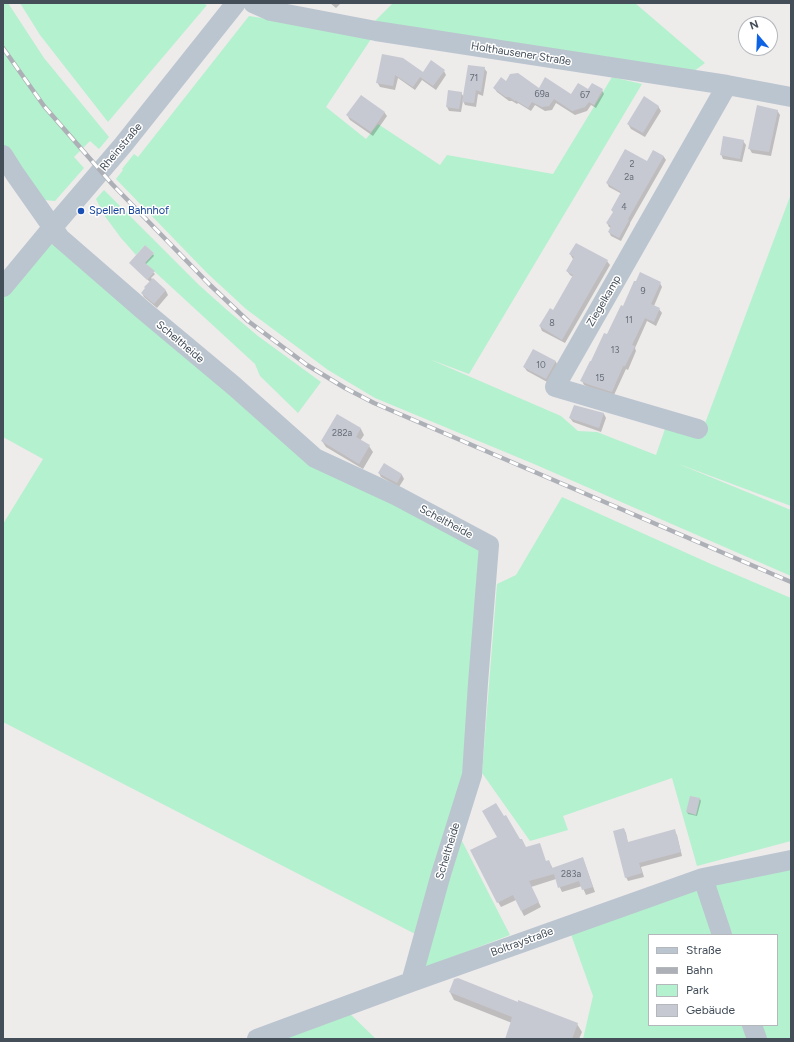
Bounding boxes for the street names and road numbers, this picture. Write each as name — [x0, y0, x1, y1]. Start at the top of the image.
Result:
street label: Holthausener Straße — [470, 40, 572, 68]
street label: Rheinstraße — [97, 120, 145, 174]
street label: Ziegelkamp — [584, 273, 624, 329]
street label: Scheltheide — [153, 318, 207, 366]
street label: Scheltheide — [417, 502, 475, 542]
street label: Scheltheide — [433, 821, 463, 881]
street label: Boltraystraße — [489, 925, 555, 959]

